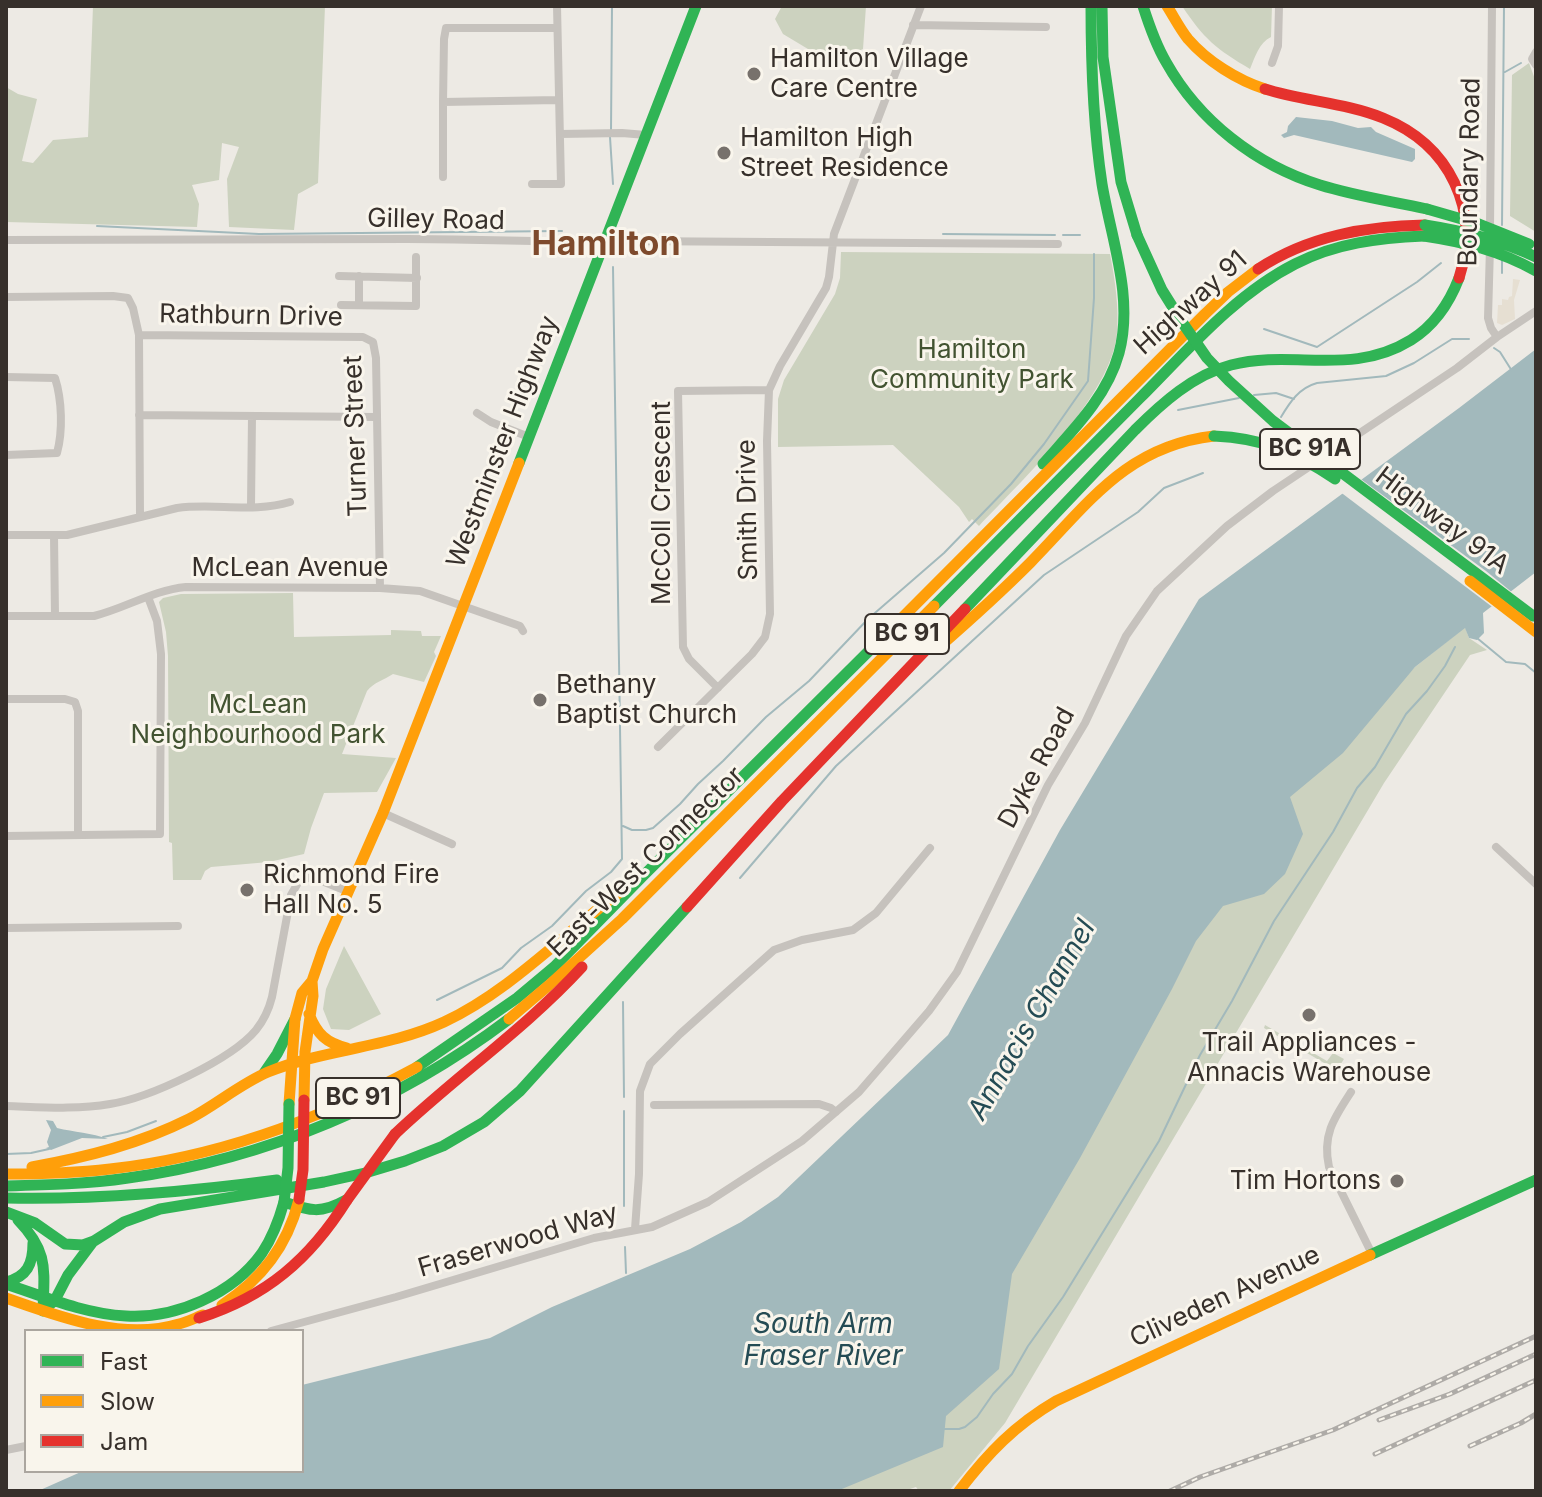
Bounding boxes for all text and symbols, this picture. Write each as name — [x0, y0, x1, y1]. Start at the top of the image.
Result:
place label: Hamilton Village Care Centre — [770, 43, 969, 104]
marker: Hamilton Village Care Centre — [745, 65, 763, 83]
street label: Boundary Road — [1453, 77, 1487, 267]
place label: Hamilton High Street Residence — [740, 122, 949, 184]
marker: Hamilton High Street Residence — [715, 144, 733, 162]
street label: Gilley Road — [367, 203, 505, 237]
district label: Hamilton — [531, 225, 681, 265]
street label: Highway 91 — [1128, 244, 1254, 362]
street label: Rathburn Drive — [159, 299, 343, 333]
street label: Westminster Highway — [441, 312, 565, 572]
park label: Hamilton Community Park — [870, 334, 1074, 396]
street label: Turner Street — [338, 355, 374, 517]
street label: McColl Crescent — [646, 401, 678, 605]
road number: BC 91A — [1260, 429, 1360, 469]
street label: Smith Drive — [731, 439, 765, 581]
street label: Highway 91A — [1369, 461, 1515, 581]
street label: McLean Avenue — [191, 552, 389, 584]
road number: BC 91 — [865, 614, 949, 654]
place label: Bethany Baptist Church — [556, 669, 737, 730]
park label: McLean Neighbourhood Park — [131, 689, 385, 750]
marker: Bethany Baptist Church — [531, 691, 549, 709]
street label: Dyke Road — [992, 702, 1082, 834]
street label: East-West Connector — [541, 760, 751, 964]
place label: Richmond Fire Hall No. 5 — [263, 859, 439, 920]
marker: Richmond Fire Hall No. 5 — [238, 881, 256, 899]
water label: Annacis Channel — [961, 914, 1103, 1126]
marker: Trail Appliances - Annacis Warehouse — [1300, 1006, 1318, 1024]
place label: Trail Appliances - Annacis Warehouse — [1187, 1027, 1431, 1088]
road number: BC 91 — [316, 1078, 400, 1118]
place label: Tim Hortons — [1230, 1165, 1381, 1197]
marker: Tim Hortons — [1388, 1172, 1406, 1190]
street label: Fraserwood Way — [415, 1198, 621, 1284]
street label: Cliveden Avenue — [1125, 1239, 1325, 1355]
water label: South Arm Fraser River — [744, 1308, 902, 1374]
legend — [24, 1329, 304, 1473]
text: Fast — [100, 1347, 148, 1376]
text: Slow — [100, 1387, 155, 1416]
text: Jam — [100, 1427, 148, 1456]

